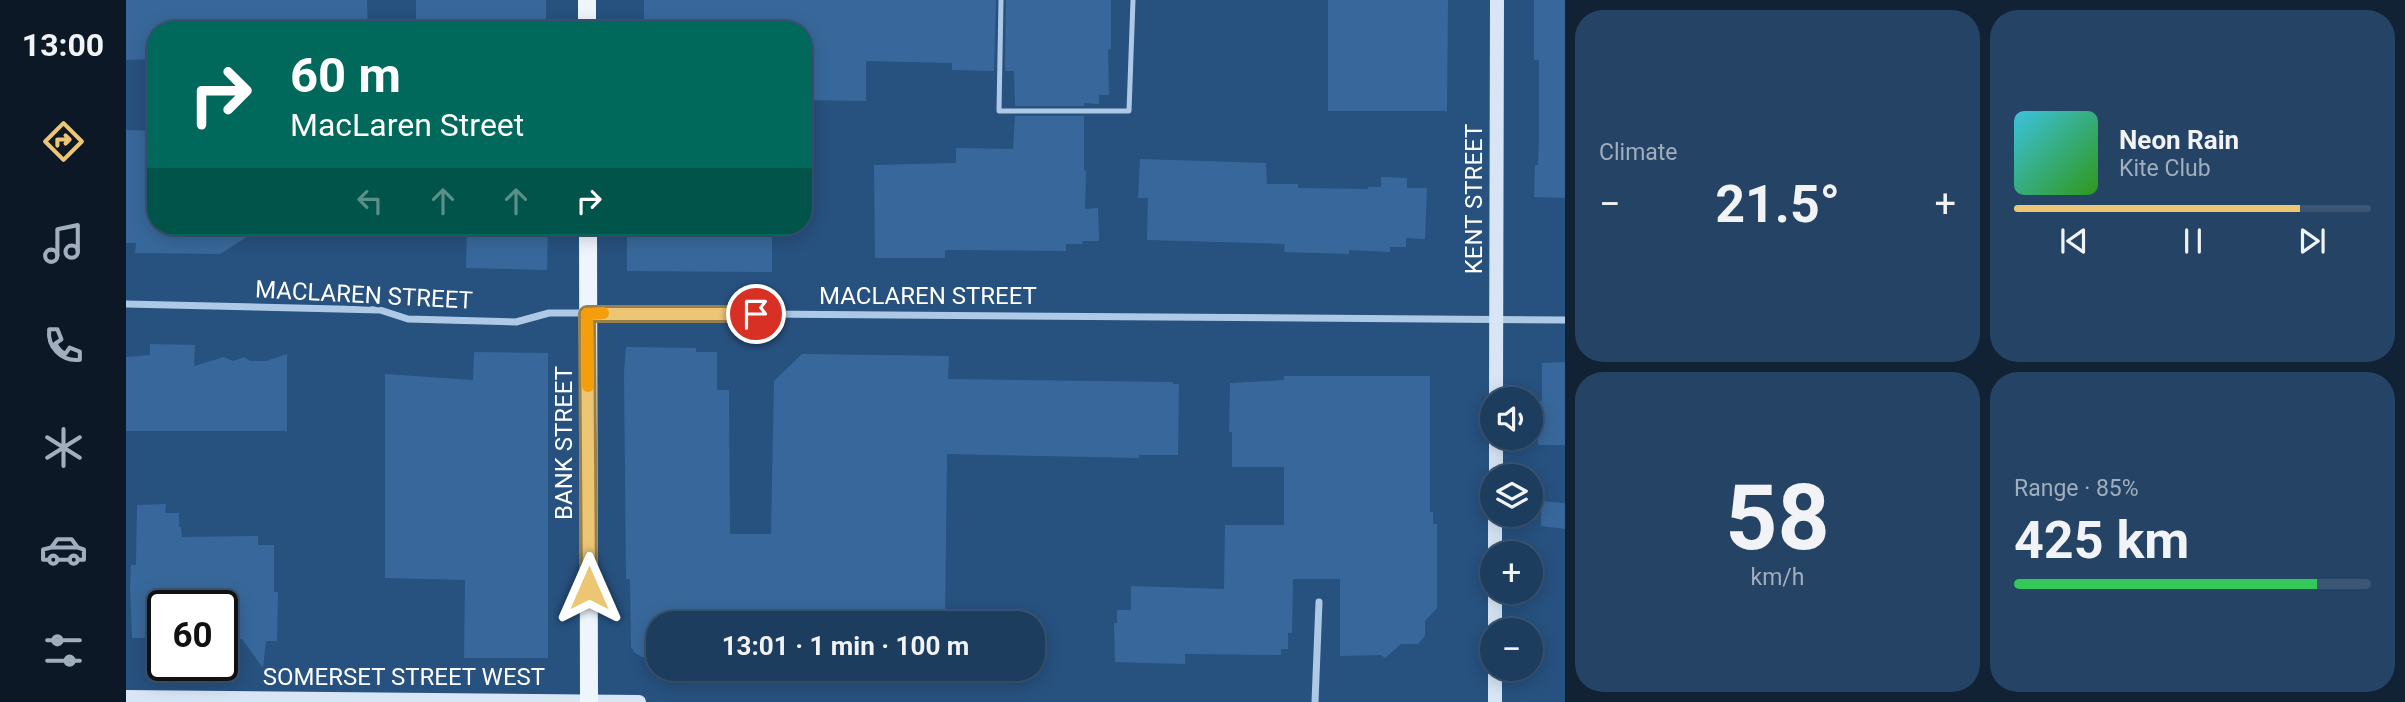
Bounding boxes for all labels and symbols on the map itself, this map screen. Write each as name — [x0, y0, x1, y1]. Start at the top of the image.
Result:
street label: KENT STREET — [1460, 124, 1488, 274]
street label: MACLAREN STREET — [255, 275, 473, 315]
street label: MACLAREN STREET — [819, 282, 1037, 310]
pin — [726, 284, 786, 344]
street label: BANK STREET — [550, 366, 578, 520]
position arrow — [552, 551, 626, 625]
speed limit sign: 60 — [147, 590, 238, 681]
street label: SOMERSET STREET WEST — [263, 663, 545, 691]

